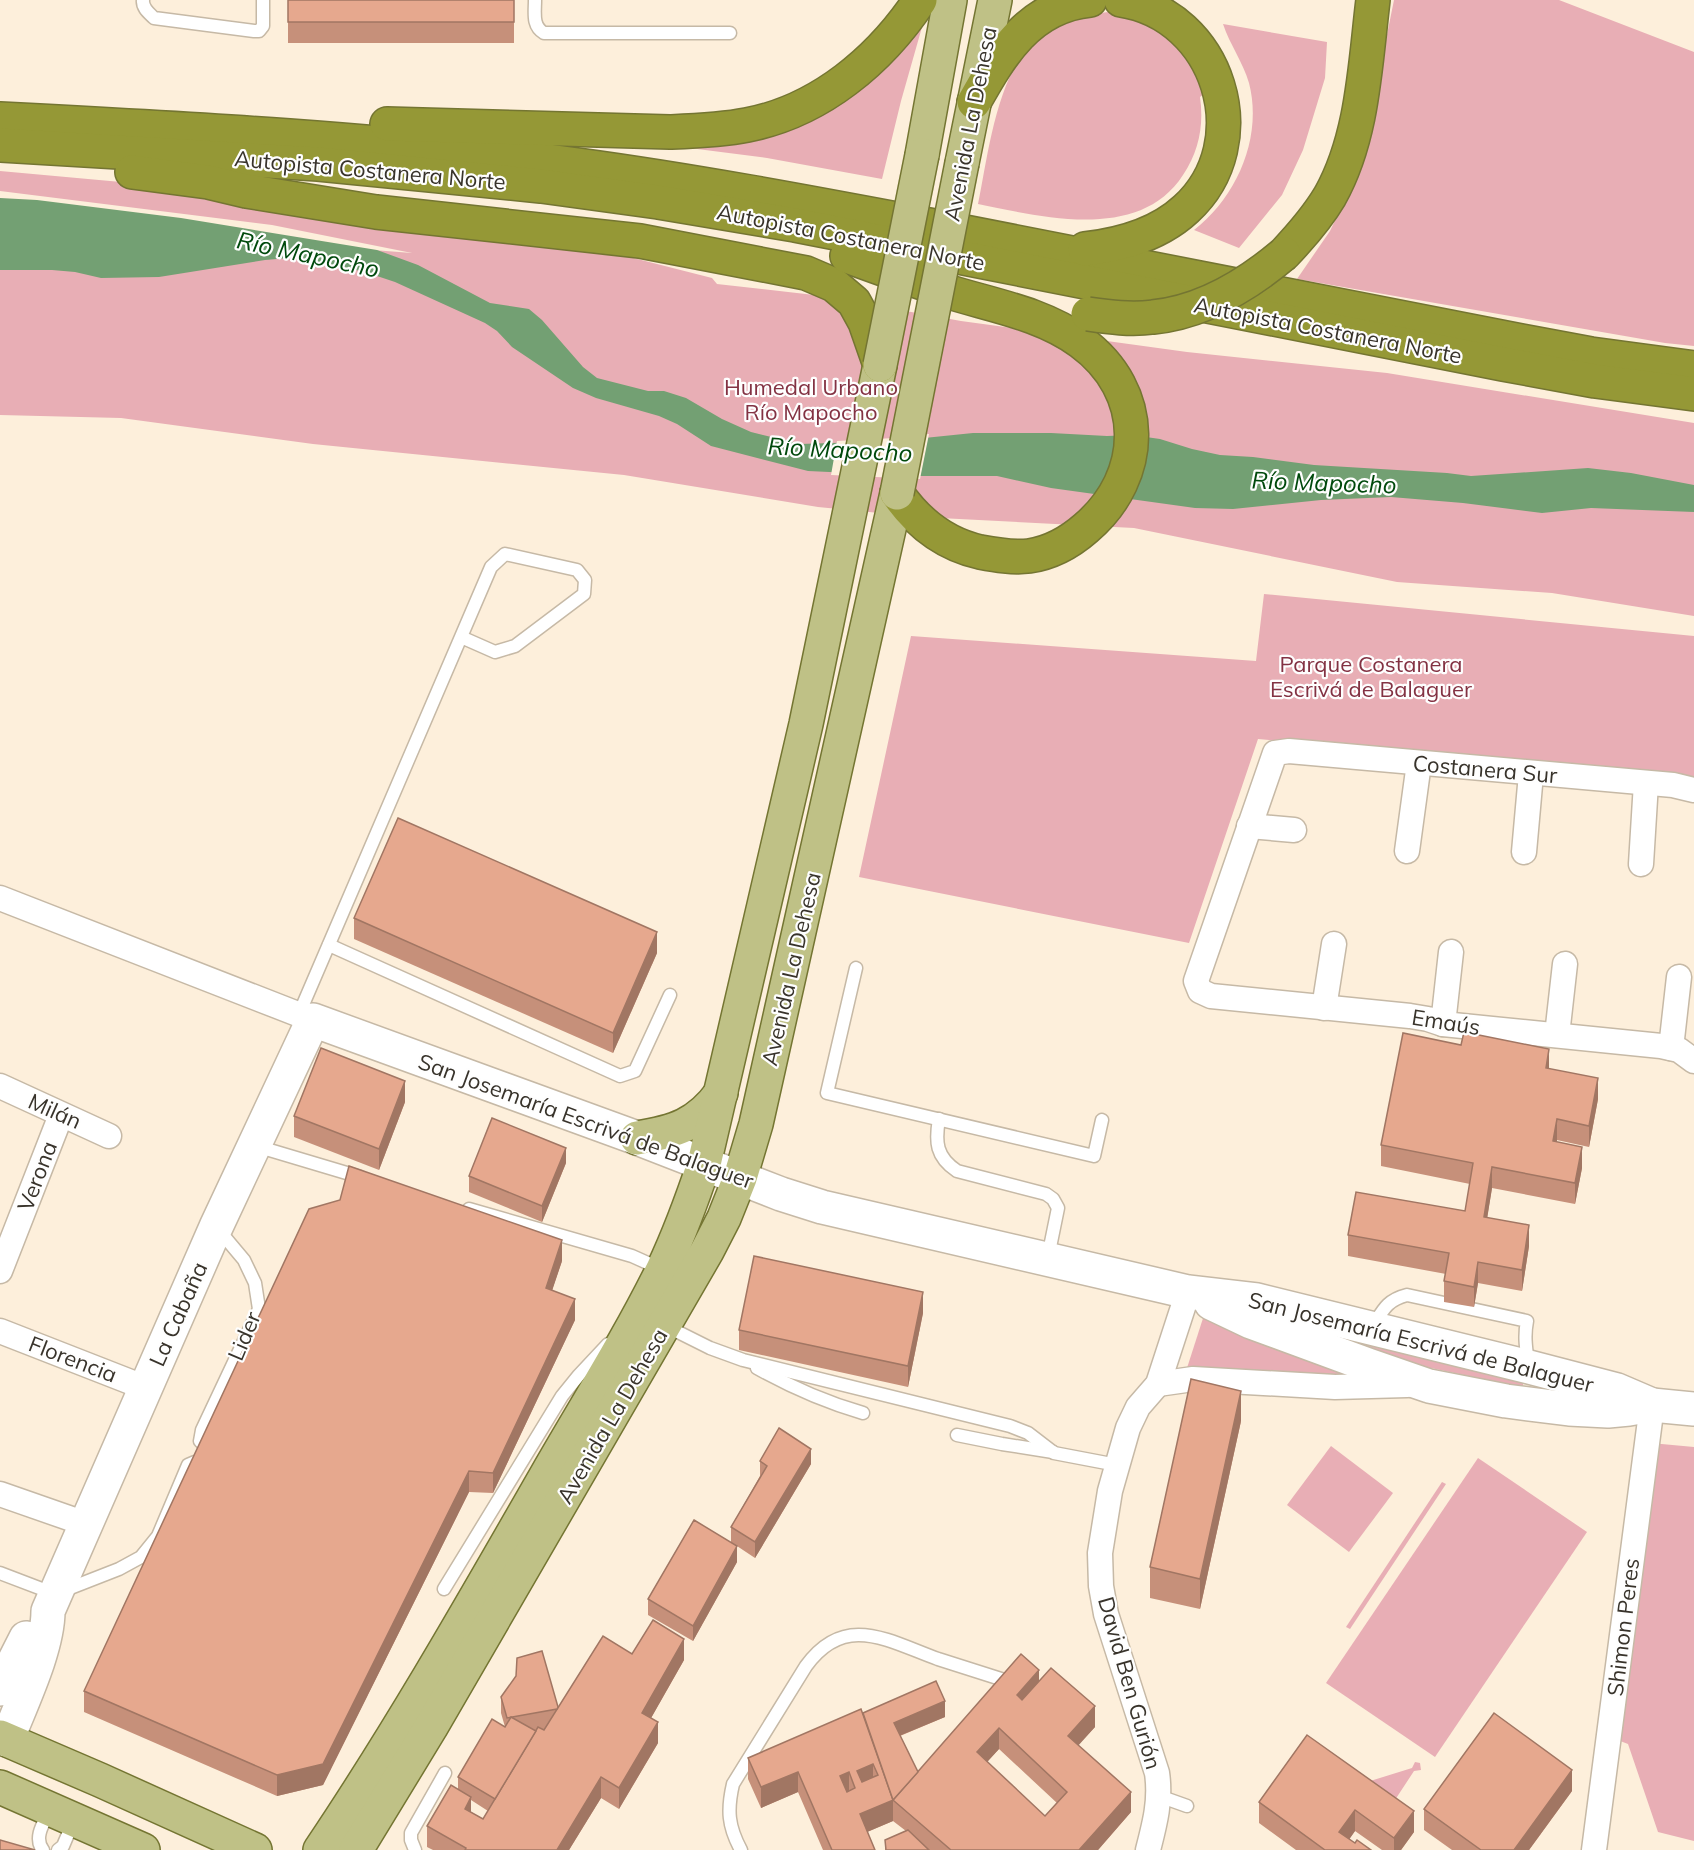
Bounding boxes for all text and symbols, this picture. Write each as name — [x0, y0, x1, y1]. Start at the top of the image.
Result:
street label: Avenida La Dehesa — [937, 24, 1003, 224]
street label: Autopista Costanera Norte — [233, 144, 507, 196]
street label: Autopista Costanera Norte — [715, 197, 987, 277]
water label: Río Mapocho — [234, 224, 382, 284]
street label: Autopista Costanera Norte — [1192, 290, 1464, 370]
park label: Humedal Urbano Río Mapocho — [724, 373, 898, 426]
water label: Río Mapocho — [767, 430, 913, 468]
water label: Río Mapocho — [1251, 464, 1397, 500]
park label: Parque Costanera Escrivá de Balaguer — [1270, 650, 1472, 703]
street label: Costanera Sur — [1412, 749, 1558, 789]
street label: Avenida La Dehesa — [755, 870, 827, 1068]
street label: Emaús — [1410, 1003, 1482, 1041]
street label: San Josemaría Escrivá de Balaguer — [415, 1047, 757, 1195]
street label: Milán — [24, 1087, 86, 1135]
street label: Verona — [11, 1137, 63, 1215]
street label: La Cabaña — [143, 1257, 213, 1371]
street label: San Josemaría Escrivá de Balaguer — [1246, 1286, 1596, 1398]
street label: Lider — [221, 1307, 267, 1365]
street label: Avenida La Dehesa — [550, 1323, 674, 1509]
street label: Florencia — [25, 1329, 121, 1389]
street label: Shimon Peres — [1601, 1556, 1645, 1698]
street label: David Ben Gurión — [1092, 1593, 1168, 1773]

